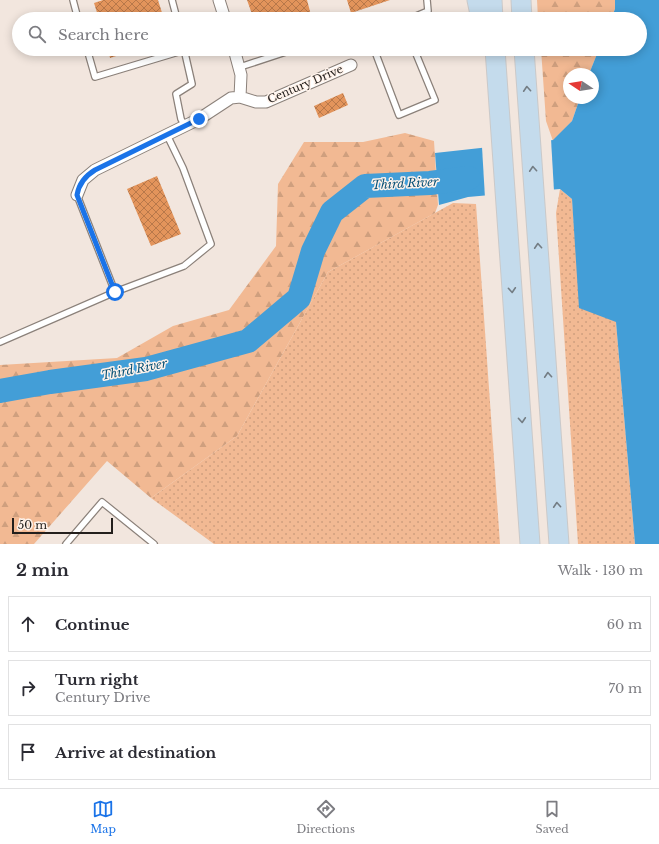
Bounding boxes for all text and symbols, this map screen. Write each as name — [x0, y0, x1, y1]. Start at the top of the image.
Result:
search box — [12, 12, 647, 56]
icon: search — [26, 23, 48, 45]
text: Search here — [58, 25, 149, 44]
street label: Century Drive — [265, 62, 345, 106]
north arrow — [563, 68, 599, 104]
one-way arrow — [523, 86, 532, 93]
route end — [190, 110, 208, 128]
one-way arrow — [528, 166, 537, 172]
water label: Third River — [371, 174, 439, 192]
one-way arrow — [534, 243, 543, 249]
route start — [106, 283, 124, 301]
one-way arrow — [508, 287, 517, 293]
water label: Third River — [100, 355, 169, 383]
one-way arrow — [543, 372, 552, 378]
one-way arrow — [517, 417, 526, 423]
one-way arrow — [552, 502, 561, 508]
scale bar — [12, 516, 113, 535]
text: 50 m — [18, 518, 47, 532]
text: 2 min — [16, 560, 69, 581]
text: Walk · 130 m — [558, 562, 643, 579]
icon: ahead — [17, 613, 39, 635]
text: Continue — [55, 615, 130, 634]
text: 60 m — [607, 616, 642, 633]
text: Turn right — [55, 670, 138, 689]
icon: right — [17, 677, 39, 699]
text: 70 m — [609, 680, 642, 697]
text: Century Drive — [55, 689, 150, 706]
icon: arrive — [17, 741, 39, 763]
text: Arrive at destination — [55, 743, 216, 762]
tab: Map — [90, 798, 116, 836]
tab: Directions — [296, 798, 355, 836]
tab: Saved — [536, 798, 569, 836]

